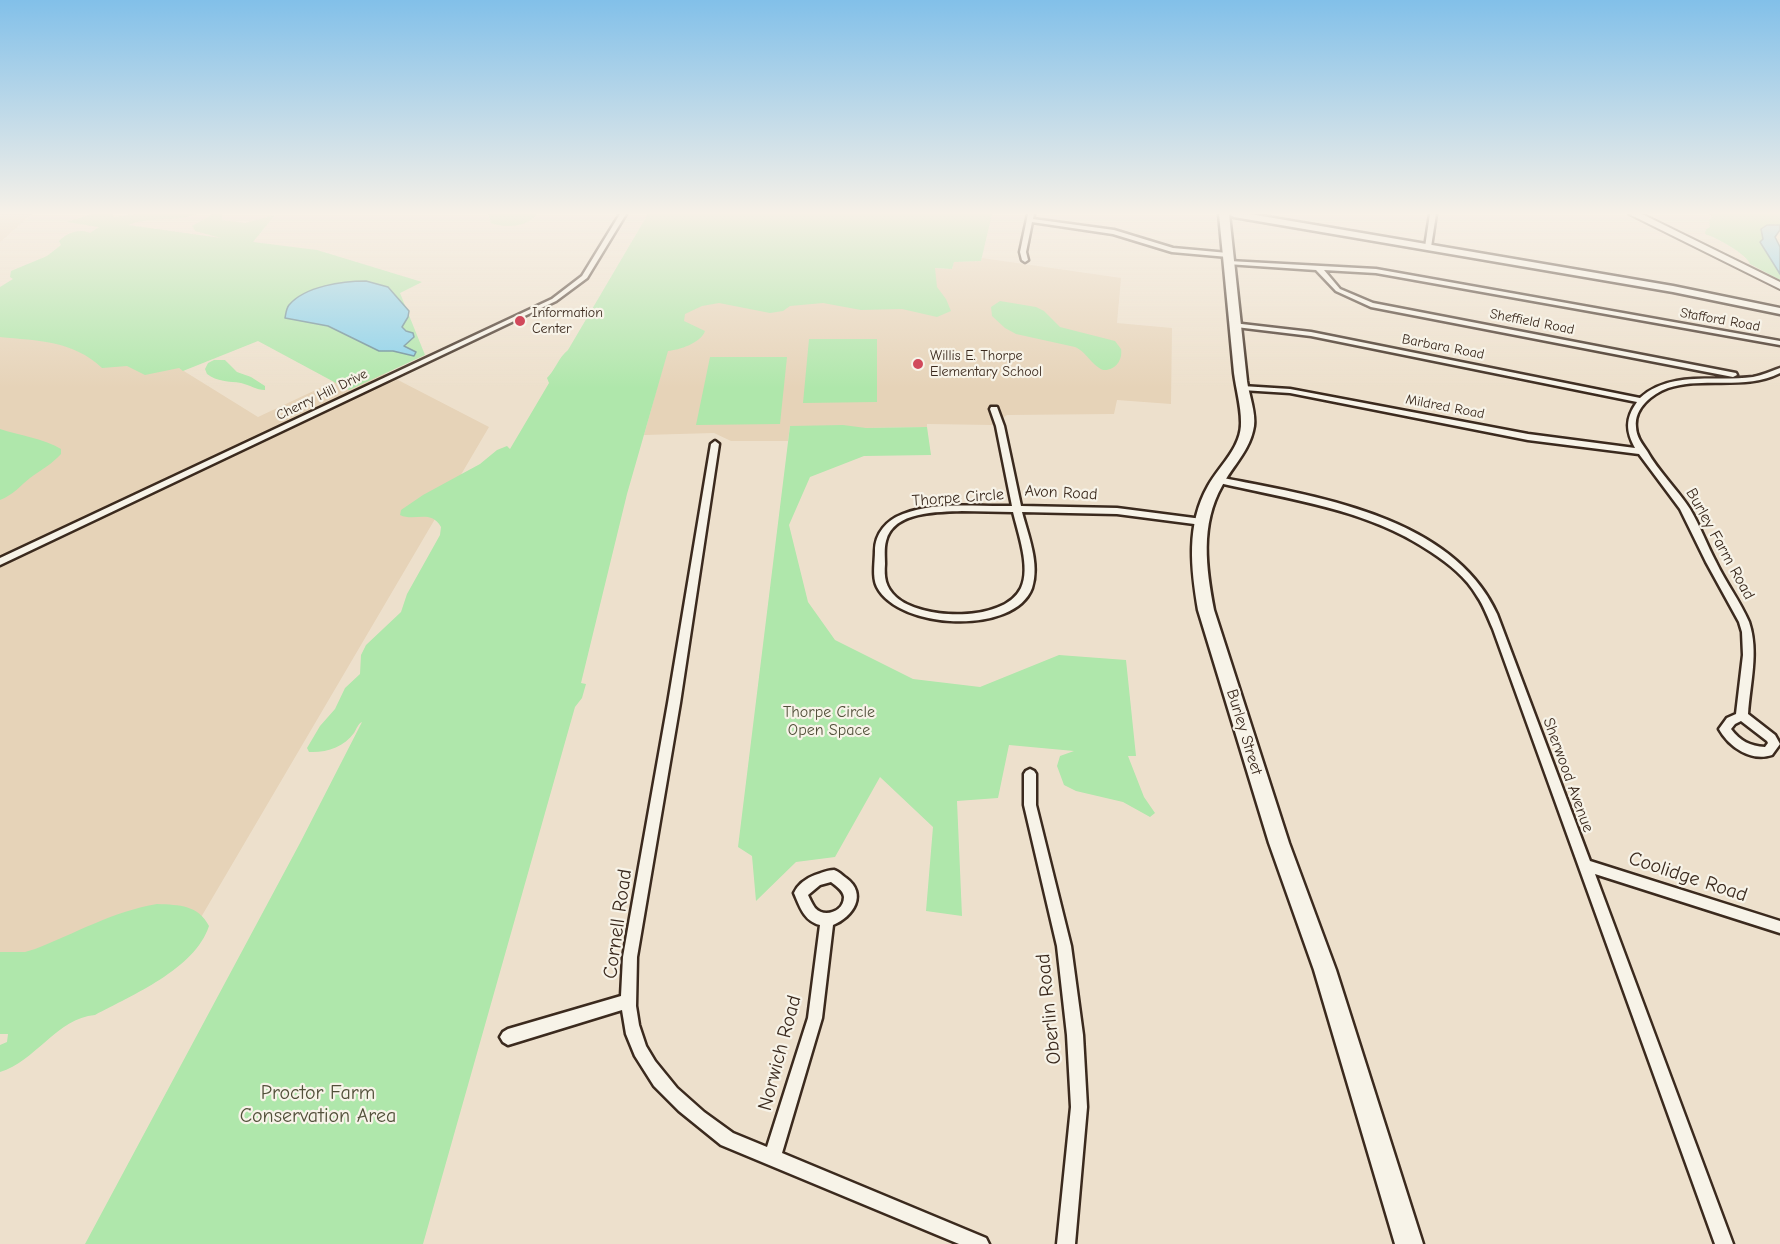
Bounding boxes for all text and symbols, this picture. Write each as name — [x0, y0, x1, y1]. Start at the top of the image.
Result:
place label: Information Center — [532, 305, 603, 338]
street label: Stafford Road — [1679, 305, 1761, 335]
street label: Sheffield Road — [1488, 306, 1576, 338]
marker: Information Center — [513, 314, 527, 328]
street label: Barbara Road — [1400, 331, 1486, 363]
place label: Willis E. Thorpe Elementary School — [930, 348, 1042, 380]
marker: Willis E. Thorpe Elementary School — [911, 357, 925, 371]
street label: Cherry Hill Drive — [274, 366, 370, 424]
street label: Mildred Road — [1404, 391, 1486, 423]
street label: Avon Road — [1024, 482, 1098, 504]
street label: Thorpe Circle — [911, 485, 1005, 511]
street label: Burley Farm Road — [1681, 485, 1759, 603]
street label: Burley Street — [1222, 687, 1266, 777]
park label: Thorpe Circle Open Space — [783, 702, 875, 740]
street label: Sherwood Avenue — [1538, 715, 1598, 835]
street label: Coolidge Road — [1626, 847, 1750, 907]
street label: Cornell Road — [598, 868, 638, 980]
street label: Oberlin Road — [1031, 952, 1067, 1066]
street label: Norwich Road — [753, 993, 807, 1113]
park label: Proctor Farm Conservation Area — [240, 1081, 396, 1128]

